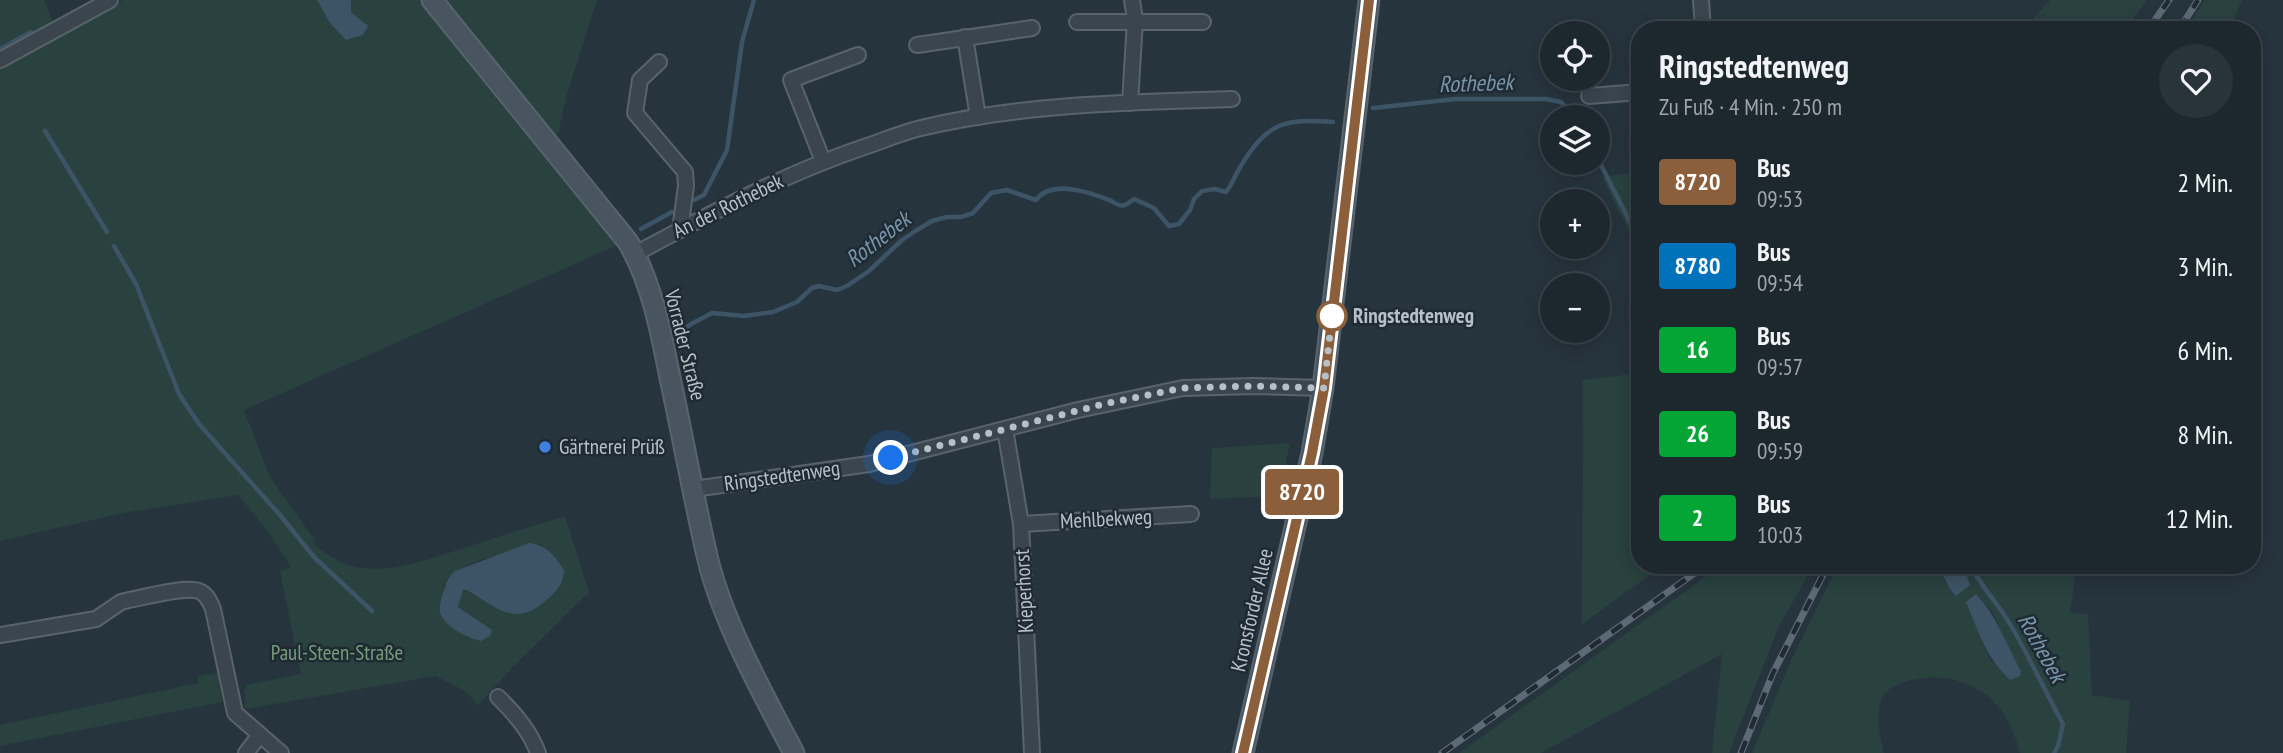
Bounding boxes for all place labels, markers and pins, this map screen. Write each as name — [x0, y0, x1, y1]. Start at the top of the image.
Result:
marker: Ringstedtenweg — [1317, 301, 1347, 331]
place label: Ringstedtenweg — [1353, 302, 1474, 329]
place label: Gärtnerei Prüß — [559, 433, 665, 460]
marker: Gärtnerei Prüß — [537, 439, 553, 455]

